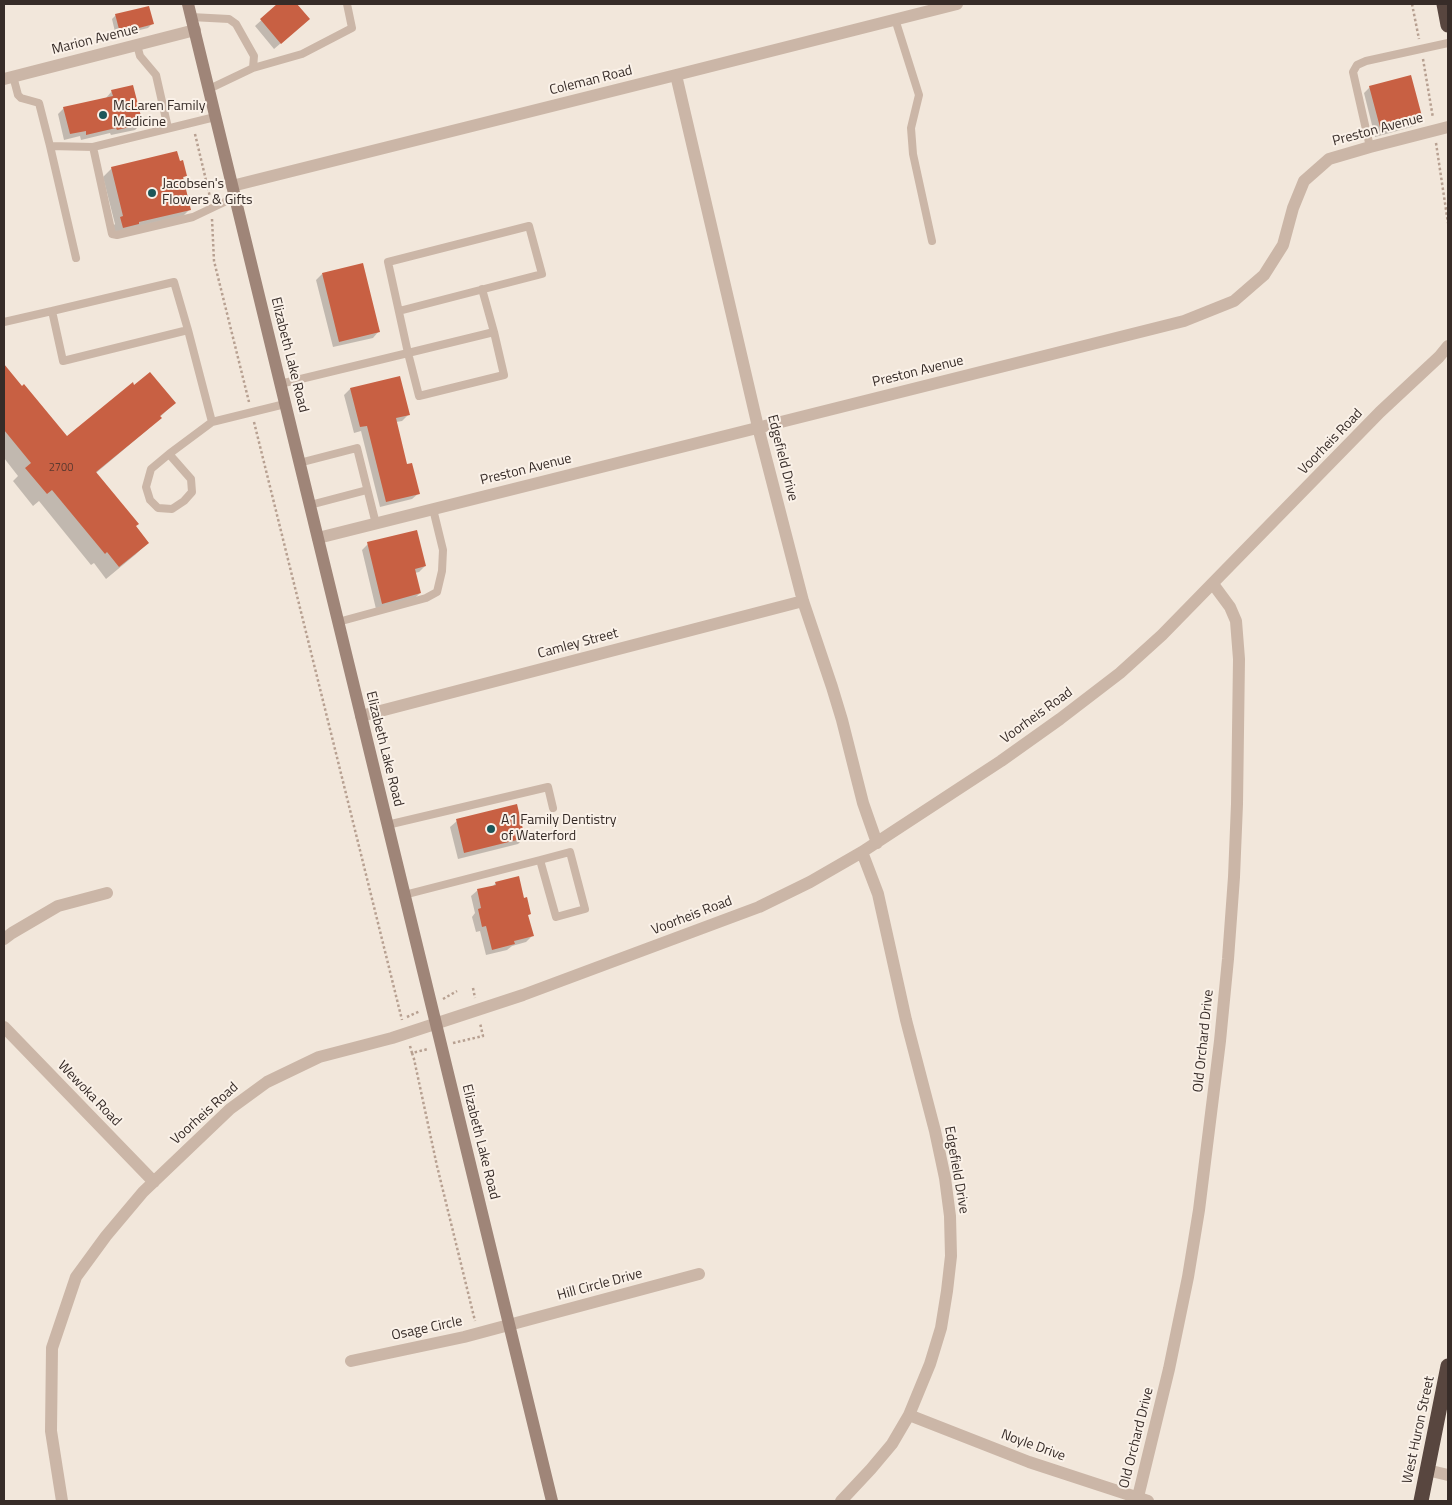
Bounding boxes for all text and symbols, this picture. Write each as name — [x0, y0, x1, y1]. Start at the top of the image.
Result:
street label: Marion Avenue — [50, 21, 140, 59]
street label: Coleman Road — [548, 63, 634, 99]
place label: McLaren Family Medicine — [113, 99, 206, 132]
marker: McLaren Family Medicine — [97, 109, 109, 121]
street label: Preston Avenue — [1331, 110, 1425, 150]
place label: Jacobsen's Flowers & Gifts — [162, 177, 252, 210]
marker: Jacobsen's Flowers & Gifts — [146, 187, 158, 199]
street label: Elizabeth Lake Road — [267, 296, 311, 414]
street label: Preston Avenue — [871, 353, 965, 391]
street label: Voorheis Road — [1295, 406, 1367, 478]
street label: Edgefield Drive — [763, 413, 801, 503]
street label: Preston Avenue — [479, 451, 573, 489]
house number: 2700 — [49, 461, 73, 475]
street label: Camley Street — [536, 625, 620, 663]
street label: Voorheis Road — [998, 684, 1076, 748]
street label: Elizabeth Lake Road — [362, 690, 406, 808]
place label: A1 Family Dentistry of Waterford — [501, 813, 617, 846]
marker: A1 Family Dentistry of Waterford — [485, 823, 497, 835]
street label: Voorheis Road — [649, 893, 735, 939]
street label: Old Orchard Drive — [1190, 989, 1218, 1093]
street label: Wewoka Road — [54, 1058, 124, 1130]
street label: Voorheis Road — [168, 1079, 242, 1149]
street label: Elizabeth Lake Road — [458, 1083, 502, 1201]
street label: Edgefield Drive — [940, 1125, 972, 1215]
street label: Hill Circle Drive — [556, 1266, 644, 1304]
street label: Osage Circle — [390, 1313, 464, 1345]
street label: West Huron Street — [1399, 1375, 1439, 1485]
street label: Old Orchard Drive — [1116, 1386, 1158, 1490]
street label: Noyle Drive — [998, 1427, 1068, 1465]

